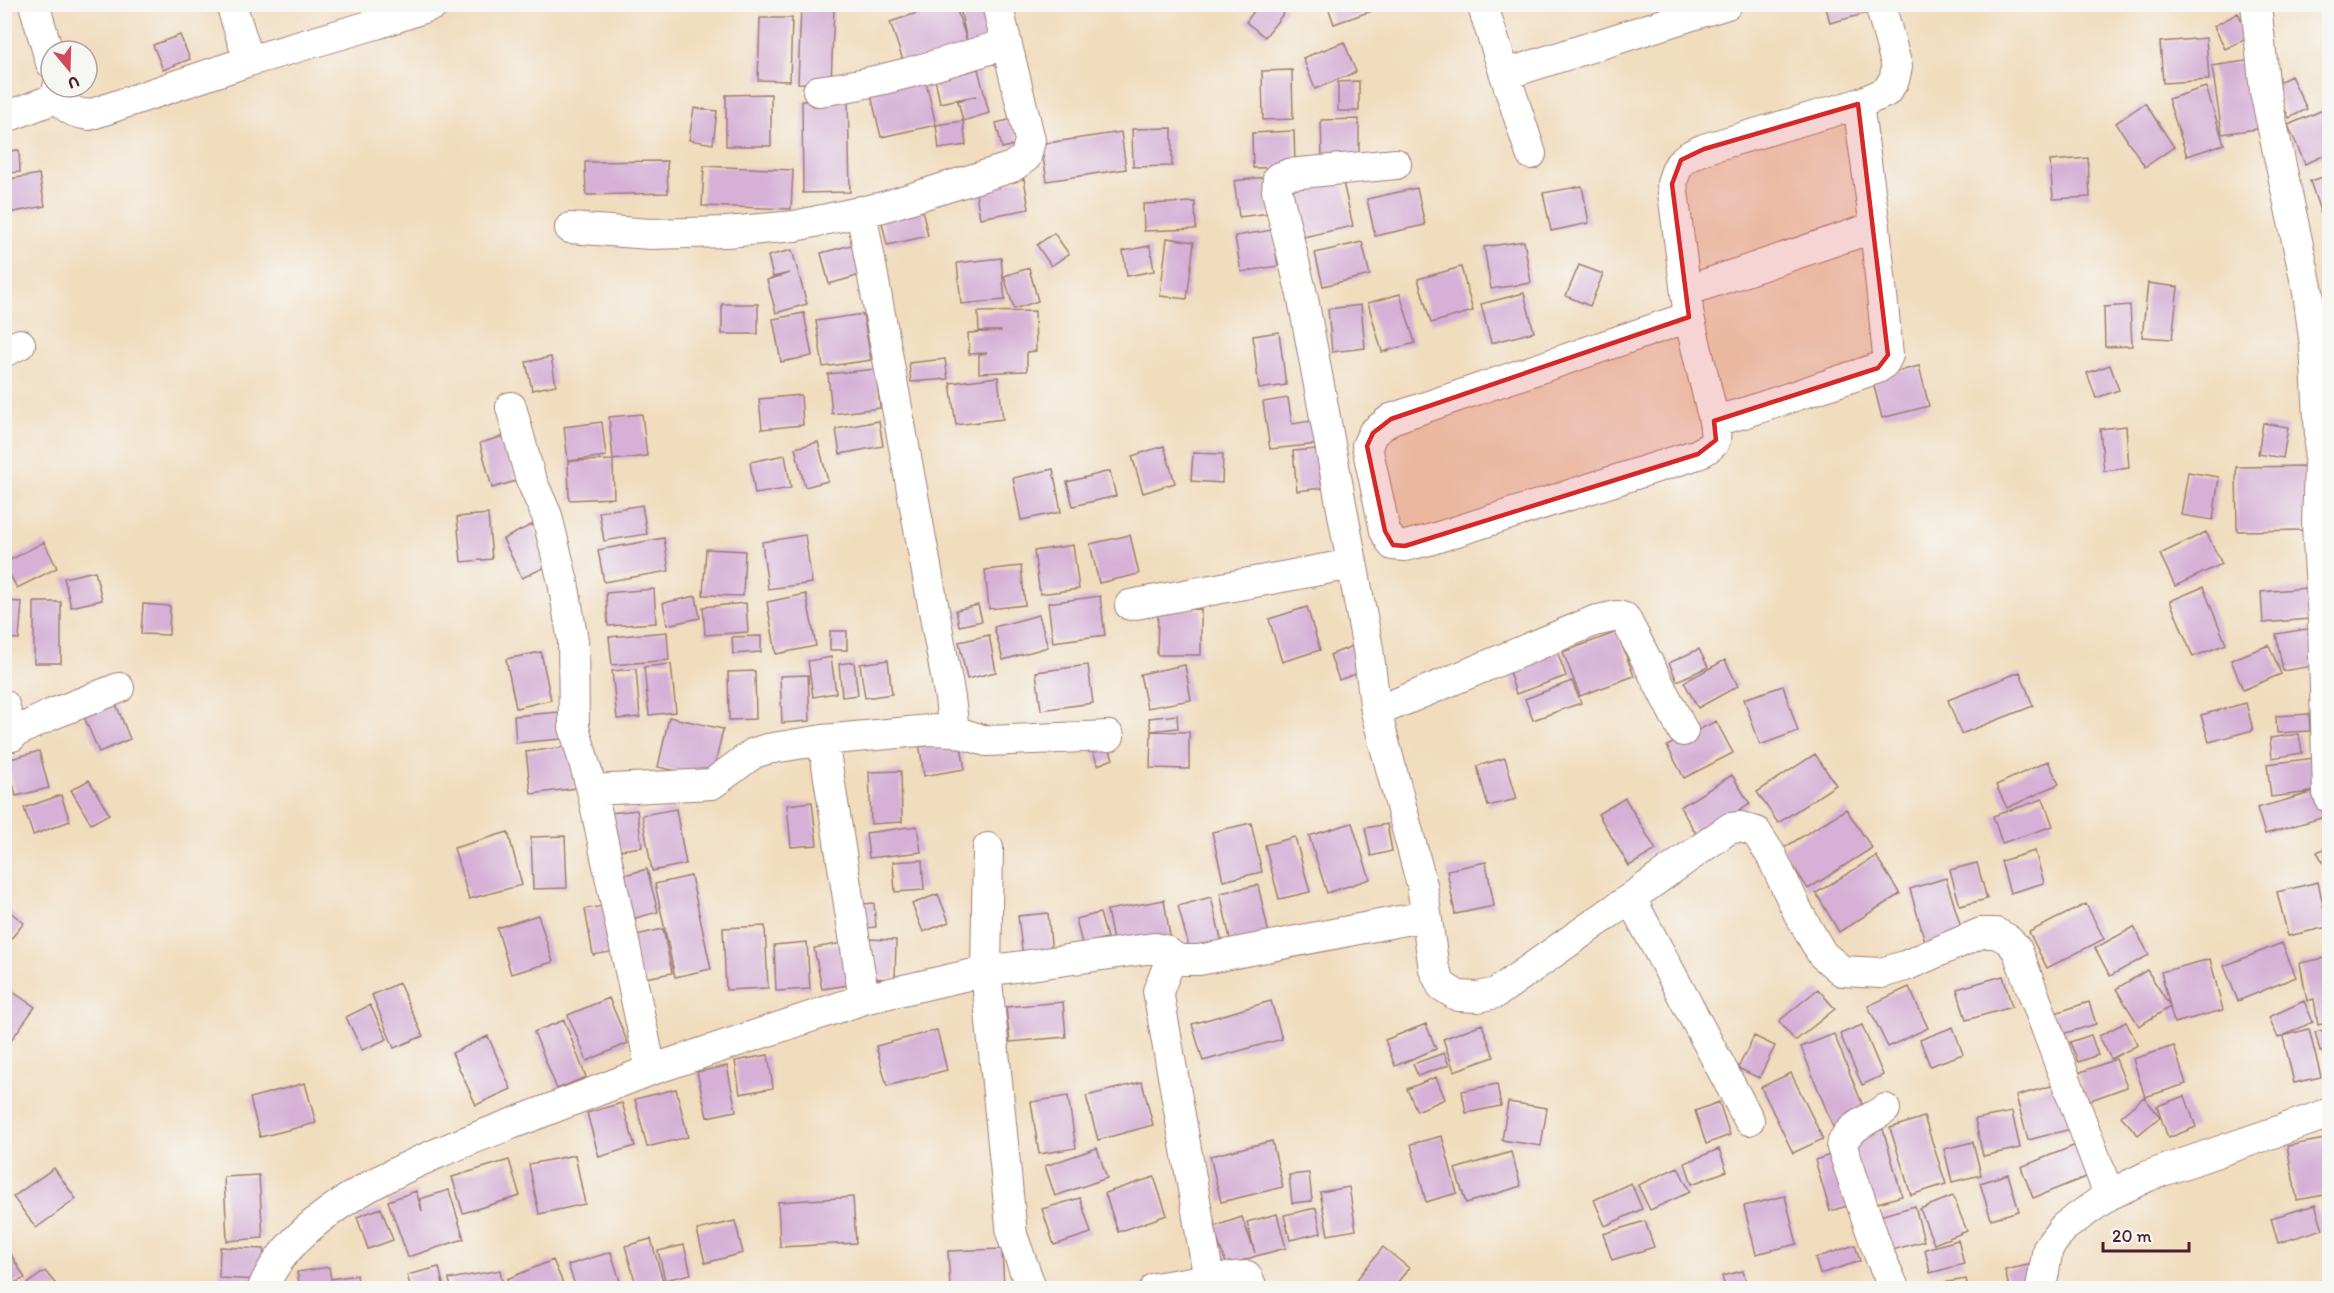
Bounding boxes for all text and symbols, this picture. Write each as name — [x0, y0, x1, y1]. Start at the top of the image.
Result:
north arrow — [39, 39, 99, 99]
text: U — [66, 72, 82, 93]
scale bar — [2103, 1215, 2188, 1253]
text: 20 m — [2112, 1225, 2152, 1247]

